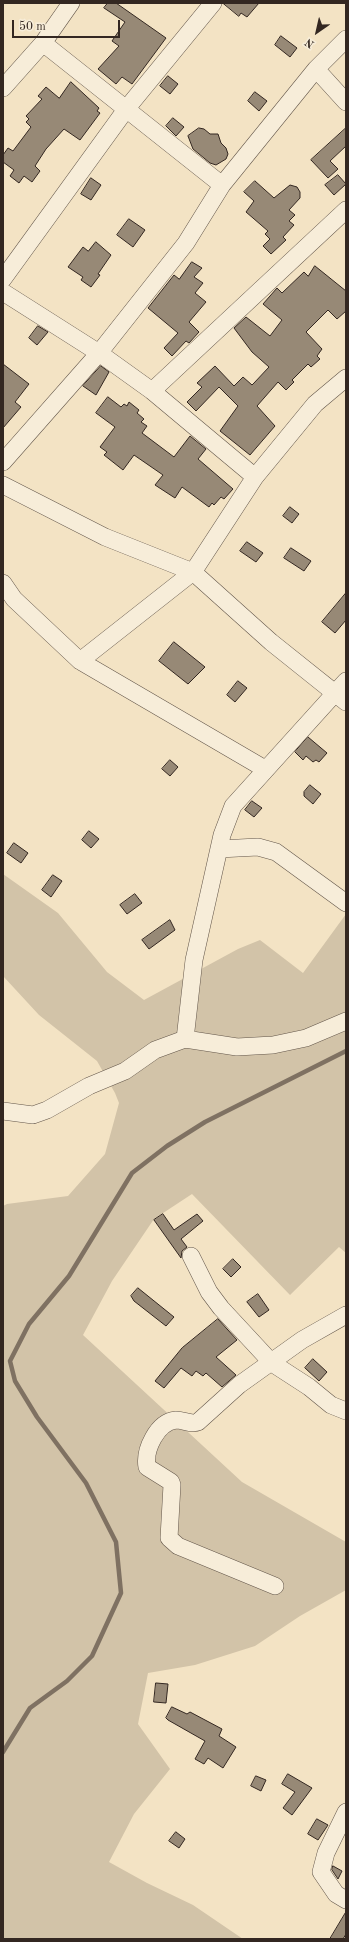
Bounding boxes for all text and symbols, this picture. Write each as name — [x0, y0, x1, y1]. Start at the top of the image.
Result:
scale bar — [14, 12, 122, 38]
north arrow — [297, 12, 337, 52]
text: 50 m — [19, 21, 46, 33]
text: N — [303, 35, 317, 49]

